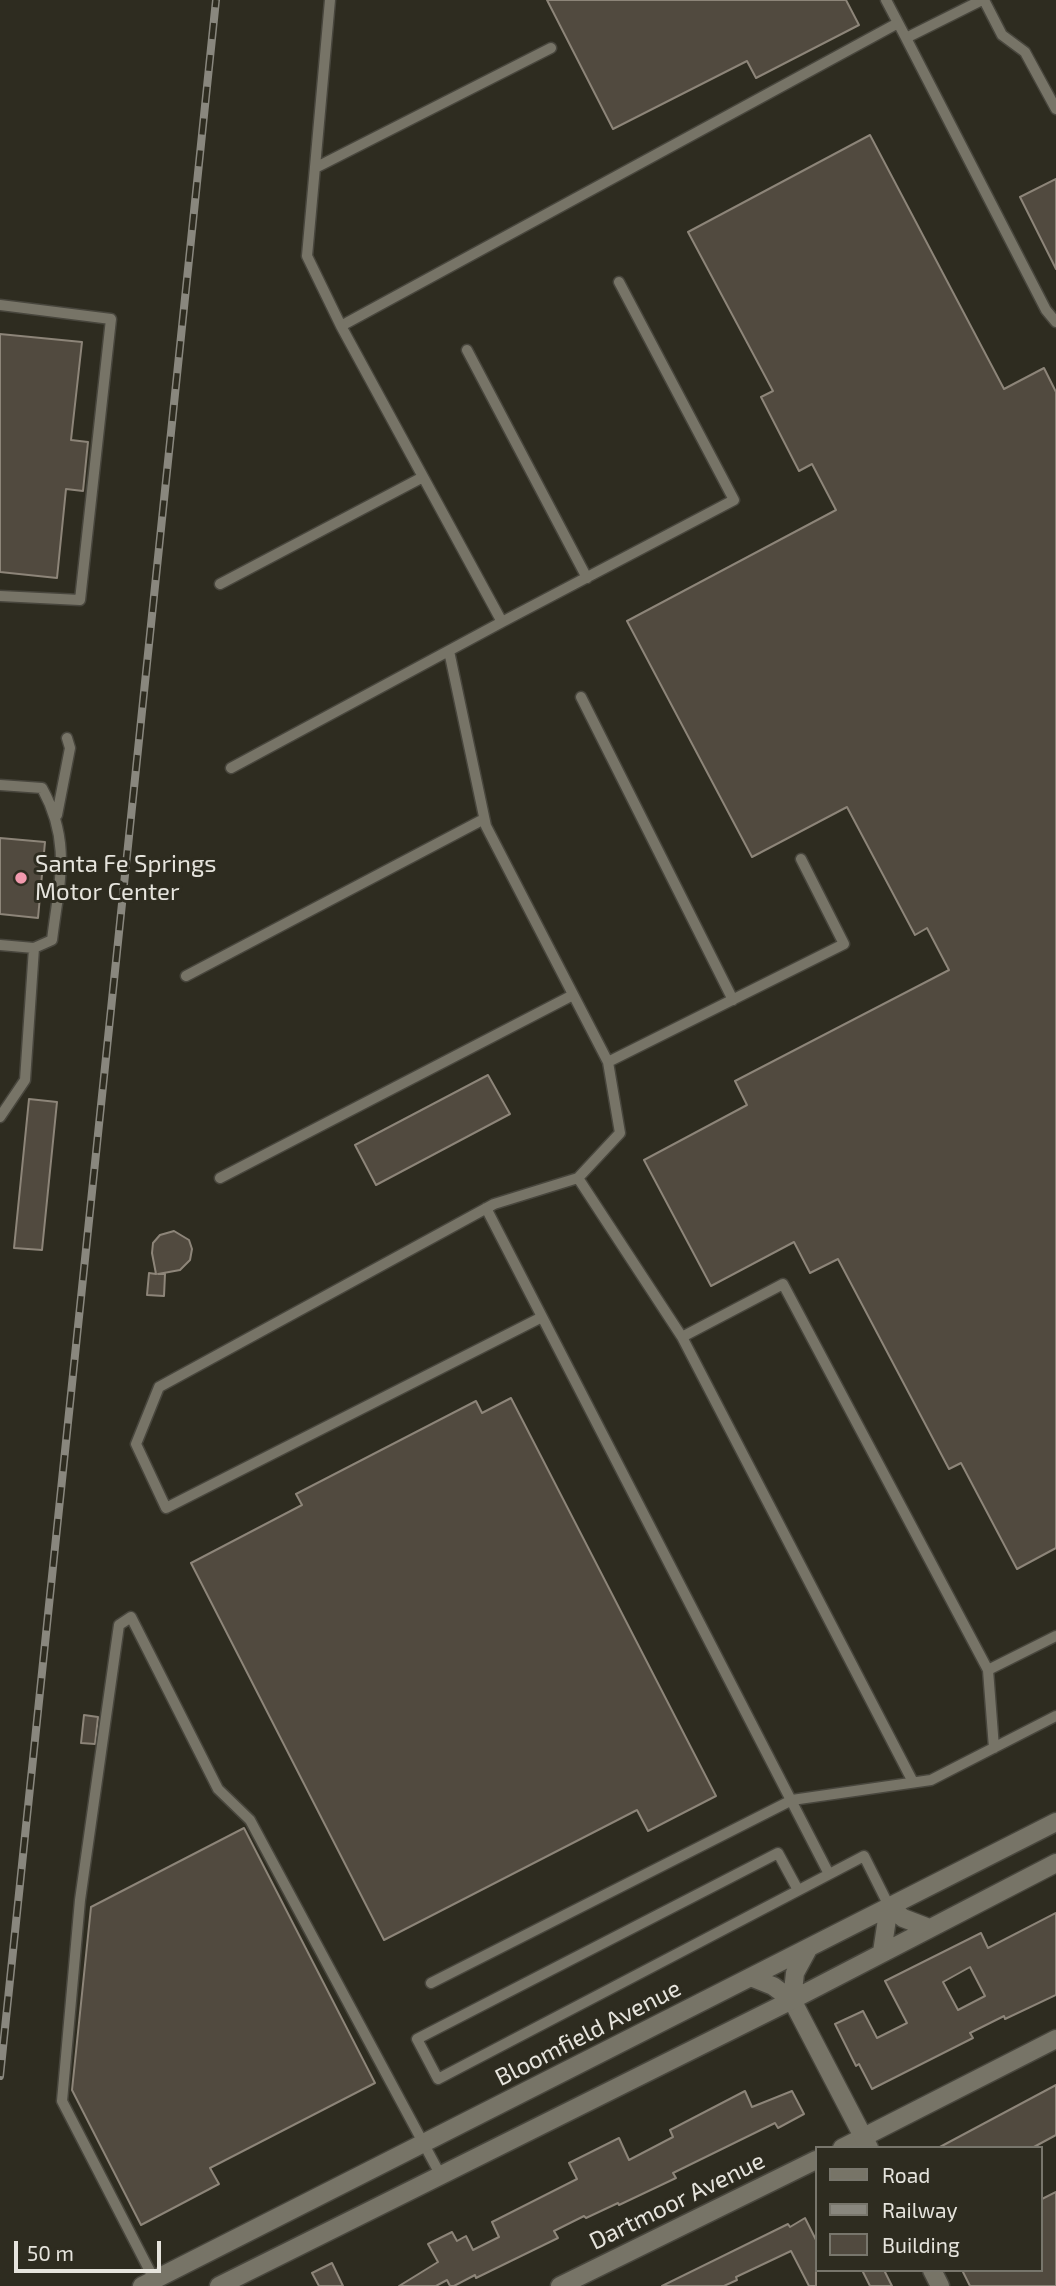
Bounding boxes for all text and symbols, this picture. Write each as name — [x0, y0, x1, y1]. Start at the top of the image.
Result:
place label: Santa Fe Springs Motor Center — [35, 850, 217, 906]
marker: Santa Fe Springs Motor Center — [13, 870, 29, 886]
street label: Bloomfield Avenue — [490, 1974, 686, 2092]
street label: Dartmoor Avenue — [585, 2146, 769, 2256]
legend — [814, 2146, 1042, 2272]
text: Road — [882, 2162, 930, 2187]
text: Railway — [882, 2197, 958, 2222]
scale bar — [18, 2226, 164, 2270]
text: Building — [882, 2232, 960, 2257]
text: 50 m — [27, 2240, 74, 2265]

